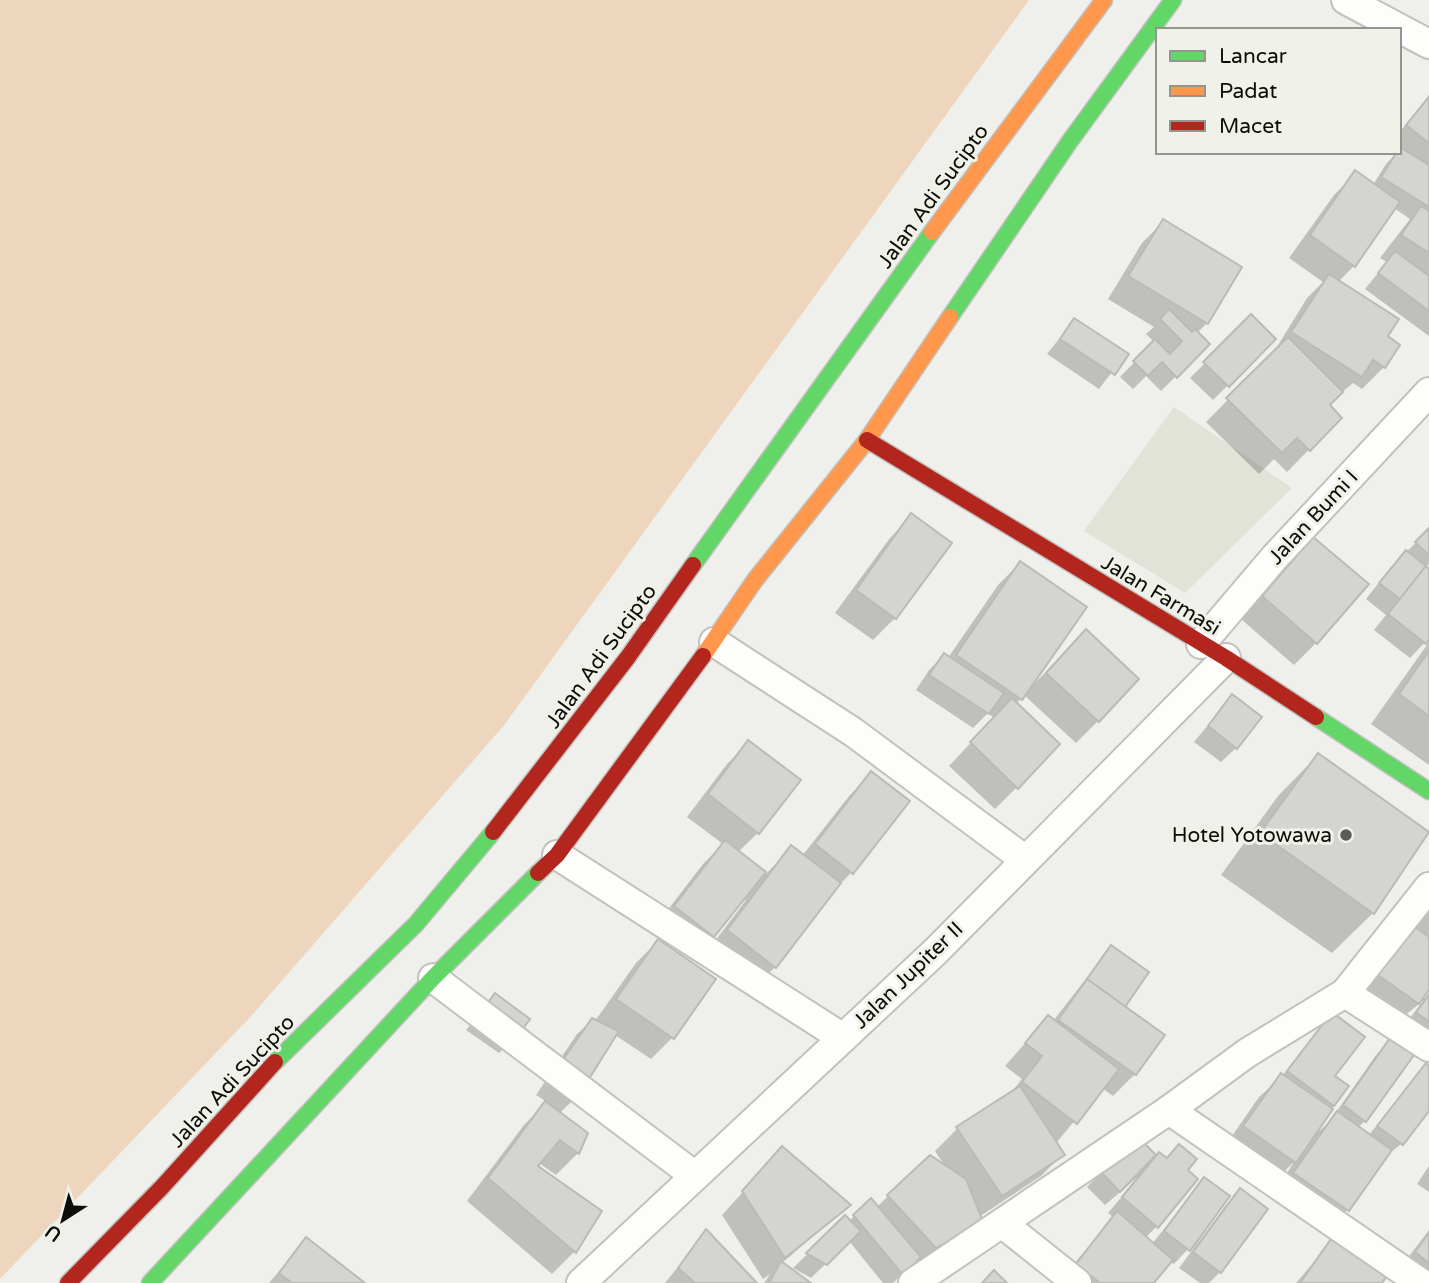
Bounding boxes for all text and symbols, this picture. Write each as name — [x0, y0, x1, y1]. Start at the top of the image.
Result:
legend — [1156, 28, 1401, 154]
text: Lancar — [1219, 44, 1287, 69]
text: Padat — [1219, 79, 1277, 104]
text: Macet — [1219, 114, 1282, 139]
street label: Jalan Adi Sucipto — [873, 119, 994, 273]
street label: Jalan Bumi I — [1263, 465, 1363, 570]
street label: Jalan Farmasi — [1097, 550, 1225, 641]
street label: Jalan Adi Sucipto — [541, 579, 662, 733]
place label: Hotel Yotowawa — [1172, 823, 1332, 848]
marker: Hotel Yotowawa — [1338, 827, 1354, 843]
street label: Jalan Jupiter II — [848, 917, 969, 1034]
street label: Jalan Adi Sucipto — [165, 1010, 300, 1153]
north arrow — [28, 1185, 98, 1255]
text: U — [41, 1220, 66, 1246]

